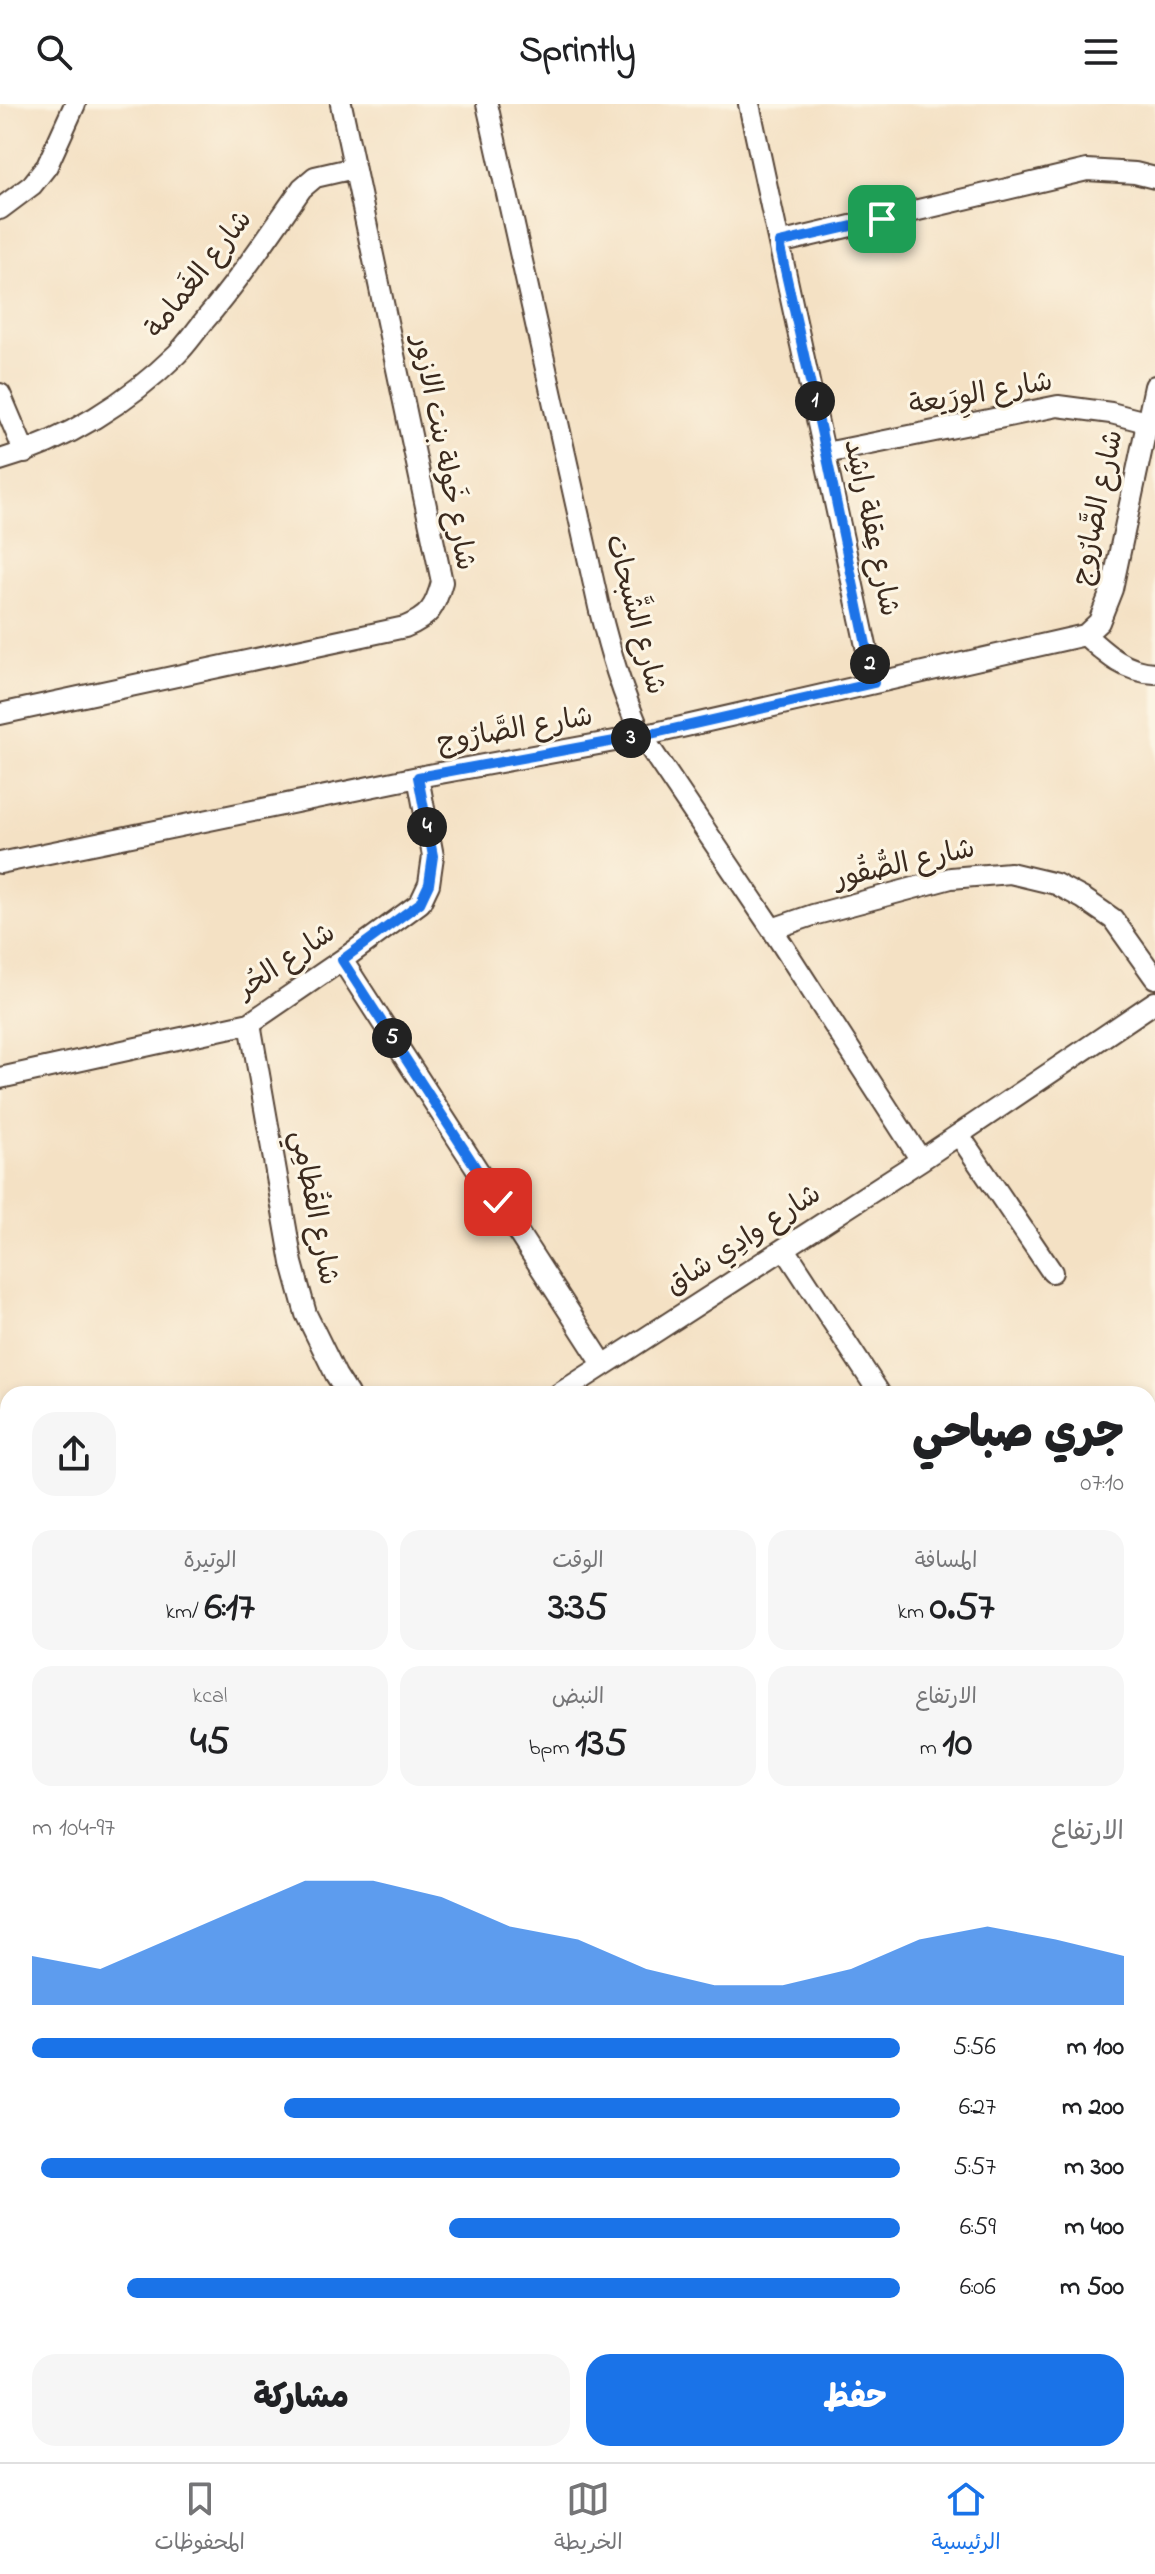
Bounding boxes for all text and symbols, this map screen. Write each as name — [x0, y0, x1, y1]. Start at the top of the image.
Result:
text: Sprintly — [519, 26, 636, 79]
icon: search — [32, 30, 76, 74]
icon: menu — [1079, 30, 1123, 74]
pin — [848, 185, 916, 253]
icon: arrive — [860, 197, 904, 241]
street label: شارع الغَمامة — [137, 202, 263, 348]
street label: شارع خَولة بنت الازور — [399, 330, 485, 574]
street label: شارع الوِرَيعة — [906, 362, 1056, 428]
pin: 1 — [795, 381, 835, 421]
text: 1 — [812, 385, 819, 417]
street label: شارع الصَّارُوج — [1063, 427, 1135, 589]
street label: شارع عِقلة راشِد — [831, 436, 909, 620]
street label: شارع الشَّبحات — [593, 530, 678, 700]
pin: 2 — [850, 644, 890, 684]
text: 2 — [865, 648, 875, 680]
street label: شارع الصَّارُوج — [434, 697, 596, 765]
pin: 3 — [611, 718, 651, 758]
text: 3 — [626, 722, 636, 754]
pin: 4 — [407, 807, 447, 847]
text: 4 — [422, 811, 432, 843]
street label: شارع الصُّقُور — [829, 828, 979, 901]
street label: شارع الحُر — [228, 914, 344, 1011]
pin: 5 — [372, 1018, 412, 1058]
text: 5 — [386, 1022, 398, 1054]
street label: شارع القُطامِي — [277, 1127, 349, 1289]
pin — [464, 1168, 532, 1236]
street label: شارع وادِي شاق — [658, 1175, 830, 1307]
icon: check — [476, 1180, 520, 1224]
text: جري صباحي — [912, 1403, 1124, 1467]
button: share — [32, 1412, 116, 1496]
text: 07:10 — [1080, 1465, 1124, 1503]
text: الوتيرة — [183, 1546, 237, 1578]
text: الوقت — [552, 1546, 604, 1578]
text: المسافة — [915, 1546, 977, 1578]
text: 6:17 — [204, 1579, 255, 1638]
text: 3:35 — [548, 1579, 608, 1638]
text: 0.57 — [930, 1579, 995, 1638]
text: /km — [165, 1597, 204, 1629]
text: km — [897, 1597, 930, 1629]
text: kcal — [193, 1681, 227, 1713]
text: النبض — [552, 1682, 604, 1714]
text: الارتفاع — [915, 1682, 977, 1714]
text: 45 — [190, 1713, 230, 1772]
text: 135 — [575, 1715, 627, 1774]
text: 10 — [942, 1715, 972, 1774]
text: bpm — [529, 1733, 575, 1765]
text: m — [920, 1733, 942, 1765]
text: 97–104 m — [32, 1810, 115, 1848]
text: الارتفاع — [1051, 1814, 1124, 1852]
text: 5:56 — [953, 2029, 996, 2067]
text: 100 m — [1067, 2029, 1124, 2067]
text: 6:27 — [959, 2089, 996, 2127]
text: 200 m — [1062, 2089, 1124, 2127]
text: 5:57 — [953, 2149, 996, 2187]
text: 300 m — [1064, 2149, 1124, 2187]
text: 6:59 — [960, 2209, 996, 2247]
text: 400 m — [1064, 2209, 1124, 2247]
text: 6:06 — [960, 2269, 996, 2307]
text: 500 m — [1060, 2269, 1124, 2307]
button: مشاركة — [32, 2354, 570, 2446]
button: حفظ — [586, 2354, 1124, 2446]
tab: المحفوظات — [154, 2477, 245, 2561]
tab: الخريطة — [554, 2477, 623, 2561]
tab: الرئيسية — [931, 2477, 1001, 2561]

